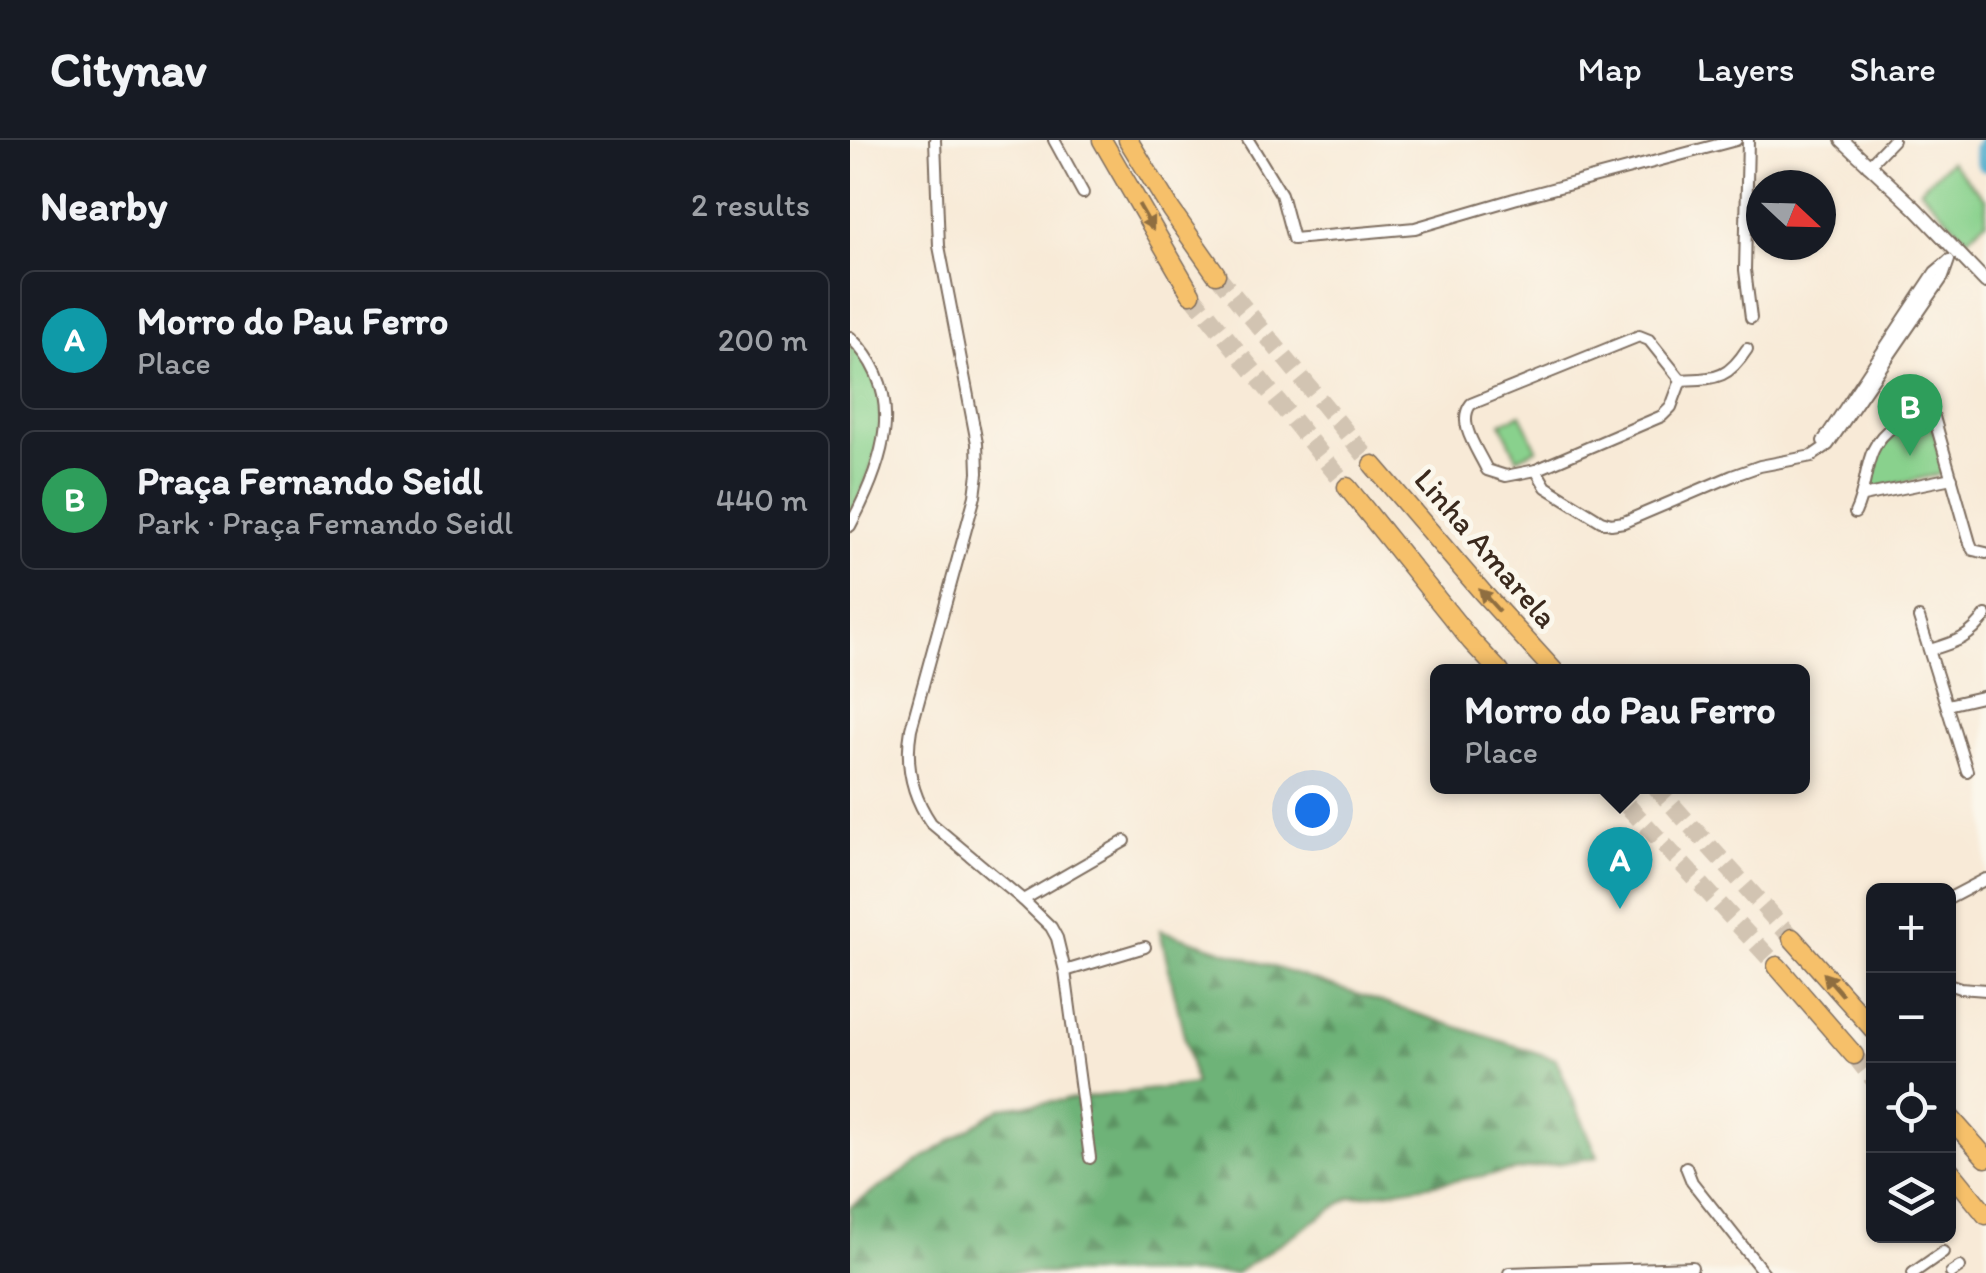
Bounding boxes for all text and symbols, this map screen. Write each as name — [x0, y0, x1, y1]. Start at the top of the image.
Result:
text: Citynav — [50, 40, 207, 98]
text: Map — [1578, 48, 1642, 90]
text: Layers — [1697, 48, 1794, 90]
text: Share — [1849, 48, 1936, 90]
north arrow — [1746, 170, 1836, 260]
text: Nearby — [40, 180, 167, 231]
text: 2 results — [691, 186, 810, 224]
one-way arrow — [1137, 203, 1155, 231]
text: Morro do Pau Ferro — [137, 298, 449, 344]
text: A — [64, 321, 85, 359]
text: 200 m — [718, 321, 808, 359]
text: Place — [137, 344, 211, 382]
pin: B — [1878, 374, 1942, 456]
text: Praça Fernando Seidl — [137, 458, 483, 504]
street label: Linha Amarela — [1407, 461, 1566, 636]
text: B — [64, 481, 85, 519]
text: 440 m — [716, 481, 808, 519]
text: Park · Praça Fernando Seidl — [137, 504, 513, 542]
one-way arrow — [1478, 588, 1501, 612]
popup — [1430, 664, 1810, 794]
text: Morro do Pau Ferro — [1464, 687, 1776, 733]
text: Place — [1464, 733, 1538, 771]
your location — [1287, 785, 1338, 836]
pin: A — [1588, 826, 1652, 909]
map controls — [1866, 883, 1956, 1243]
button: + — [1866, 883, 1956, 973]
one-way arrow — [1822, 972, 1844, 997]
button: − — [1866, 973, 1956, 1063]
button: locate — [1866, 1063, 1956, 1153]
button: layers — [1866, 1153, 1956, 1243]

